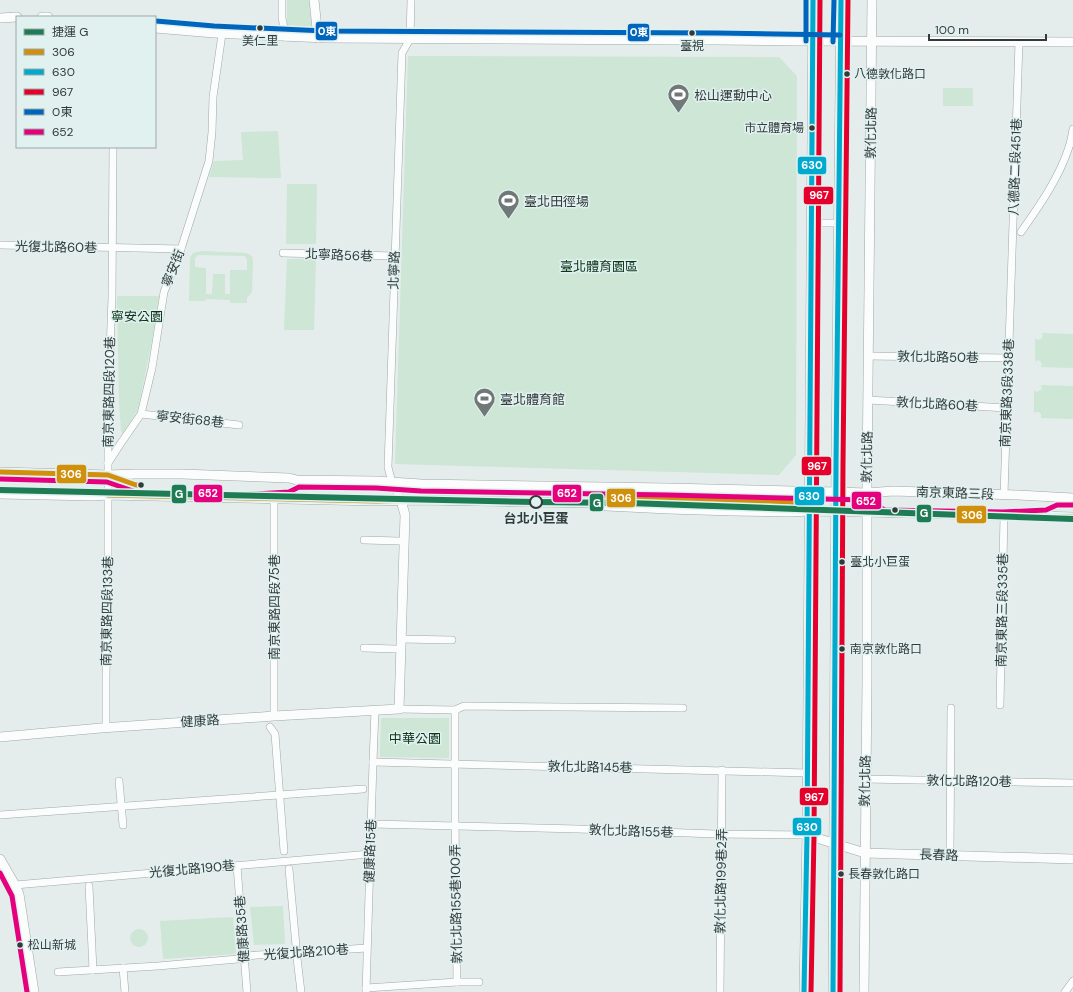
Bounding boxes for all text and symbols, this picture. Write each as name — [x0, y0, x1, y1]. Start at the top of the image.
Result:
legend — [16, 16, 156, 148]
scale bar — [929, 16, 1046, 42]
line badge: 0東 — [315, 21, 338, 41]
text: 100 m — [935, 22, 969, 38]
marker: 美仁里 — [255, 23, 265, 33]
line badge: 0東 — [627, 23, 650, 42]
text: 捷運 G — [52, 24, 88, 40]
text: 0東 — [318, 24, 336, 38]
text: 0東 — [630, 25, 648, 39]
marker: 臺視 — [687, 28, 697, 38]
place label: 美仁里 — [242, 33, 278, 49]
place label: 臺視 — [680, 38, 704, 54]
text: 306 — [52, 44, 75, 60]
text: 630 — [52, 64, 75, 80]
place label: 八德敦化路口 — [854, 66, 926, 82]
marker: 八德敦化路口 — [842, 69, 852, 79]
sports icon: 松山運動中心 — [666, 82, 692, 115]
text: 967 — [52, 84, 73, 100]
place label: 松山運動中心 — [694, 87, 772, 104]
text: 0東 — [52, 104, 72, 120]
street label: 敦化北路 — [862, 107, 880, 159]
street label: 八德路二段451巷 — [1005, 118, 1025, 216]
place label: 市立體育場 — [744, 120, 804, 136]
marker: 市立體育場 — [807, 123, 817, 133]
text: 652 — [52, 124, 73, 140]
line badge: 630 — [797, 156, 827, 175]
text: 630 — [801, 158, 823, 172]
line badge: 967 — [803, 186, 834, 205]
sports icon: 臺北田徑場 — [495, 188, 521, 221]
text: 967 — [809, 188, 829, 202]
place label: 臺北田徑場 — [524, 193, 589, 210]
street label: 光復北路60巷 — [15, 238, 97, 256]
street label: 北寧路56巷 — [305, 245, 373, 265]
street label: 寧安街 — [158, 247, 188, 289]
street label: 北寧路 — [385, 250, 403, 290]
park label: 臺北體育園區 — [560, 258, 638, 275]
park label: 寧安公園 — [111, 308, 163, 325]
street label: 南京東路四段120巷 — [100, 336, 118, 448]
street label: 南京東路3段338巷 — [997, 338, 1017, 448]
street label: 敦化北路50巷 — [897, 348, 979, 366]
sports icon: 臺北體育館 — [472, 386, 498, 419]
place label: 臺北體育館 — [500, 391, 565, 408]
street label: 敦化北路60巷 — [896, 393, 978, 415]
street label: 寧安街68巷 — [155, 407, 225, 431]
street label: 敦化北路 — [858, 431, 876, 483]
line badge: 967 — [801, 456, 832, 476]
text: 967 — [807, 459, 827, 473]
line badge: 306 — [56, 464, 87, 484]
text: 306 — [60, 467, 82, 481]
unlabelled marker — [136, 480, 146, 490]
street label: 南京東路三段 — [916, 483, 994, 503]
line badge: G — [171, 484, 187, 504]
line badge: 652 — [193, 484, 223, 503]
line badge: 652 — [552, 484, 582, 503]
text: 652 — [198, 486, 218, 500]
text: 652 — [557, 486, 577, 500]
line badge: 630 — [794, 486, 825, 506]
text: G — [175, 487, 183, 501]
line badge: 306 — [606, 488, 636, 508]
text: 630 — [798, 489, 820, 503]
text: 306 — [610, 491, 632, 505]
line badge: 652 — [851, 491, 882, 510]
line badge: G — [589, 493, 604, 512]
text: 652 — [856, 494, 876, 508]
marker: 台北小巨蛋 — [529, 495, 543, 509]
text: G — [593, 496, 601, 510]
line badge: G — [916, 504, 932, 523]
unlabelled marker — [890, 505, 900, 515]
line badge: 306 — [956, 505, 987, 524]
text: G — [920, 506, 928, 520]
text: 306 — [961, 508, 983, 522]
place label: 台北小巨蛋 — [503, 510, 569, 527]
street label: 南京東路三段335巷 — [993, 553, 1011, 667]
street label: 南京東路四段75巷 — [266, 554, 283, 660]
place label: 臺北小巨蛋 — [850, 554, 910, 570]
street label: 南京東路四段133巷 — [98, 556, 116, 666]
marker: 臺北小巨蛋 — [837, 557, 847, 567]
place label: 南京敦化路口 — [850, 641, 922, 657]
marker: 南京敦化路口 — [837, 644, 847, 654]
street label: 健康路 — [180, 711, 220, 731]
park label: 中華公園 — [389, 730, 441, 747]
street label: 敦化北路 — [856, 755, 874, 807]
street label: 敦化北路145巷 — [547, 758, 633, 776]
street label: 敦化北路120巷 — [926, 772, 1012, 790]
line badge: 967 — [799, 787, 829, 806]
text: 967 — [804, 790, 824, 804]
line badge: 630 — [792, 817, 822, 836]
street label: 健康路15巷 — [360, 819, 380, 883]
text: 630 — [796, 820, 818, 834]
street label: 敦化北路155巷 — [588, 821, 674, 841]
street label: 敦化北路199巷2弄 — [712, 828, 730, 934]
street label: 敦化北路155巷100弄 — [446, 844, 466, 964]
street label: 長春路 — [919, 846, 959, 864]
street label: 光復北路190巷 — [148, 857, 236, 881]
place label: 長春敦化路口 — [848, 866, 920, 882]
marker: 長春敦化路口 — [836, 869, 846, 879]
street label: 健康路35巷 — [231, 895, 253, 963]
place label: 松山新城 — [28, 937, 76, 953]
marker: 松山新城 — [15, 940, 25, 950]
street label: 光復北路210巷 — [263, 941, 349, 963]

